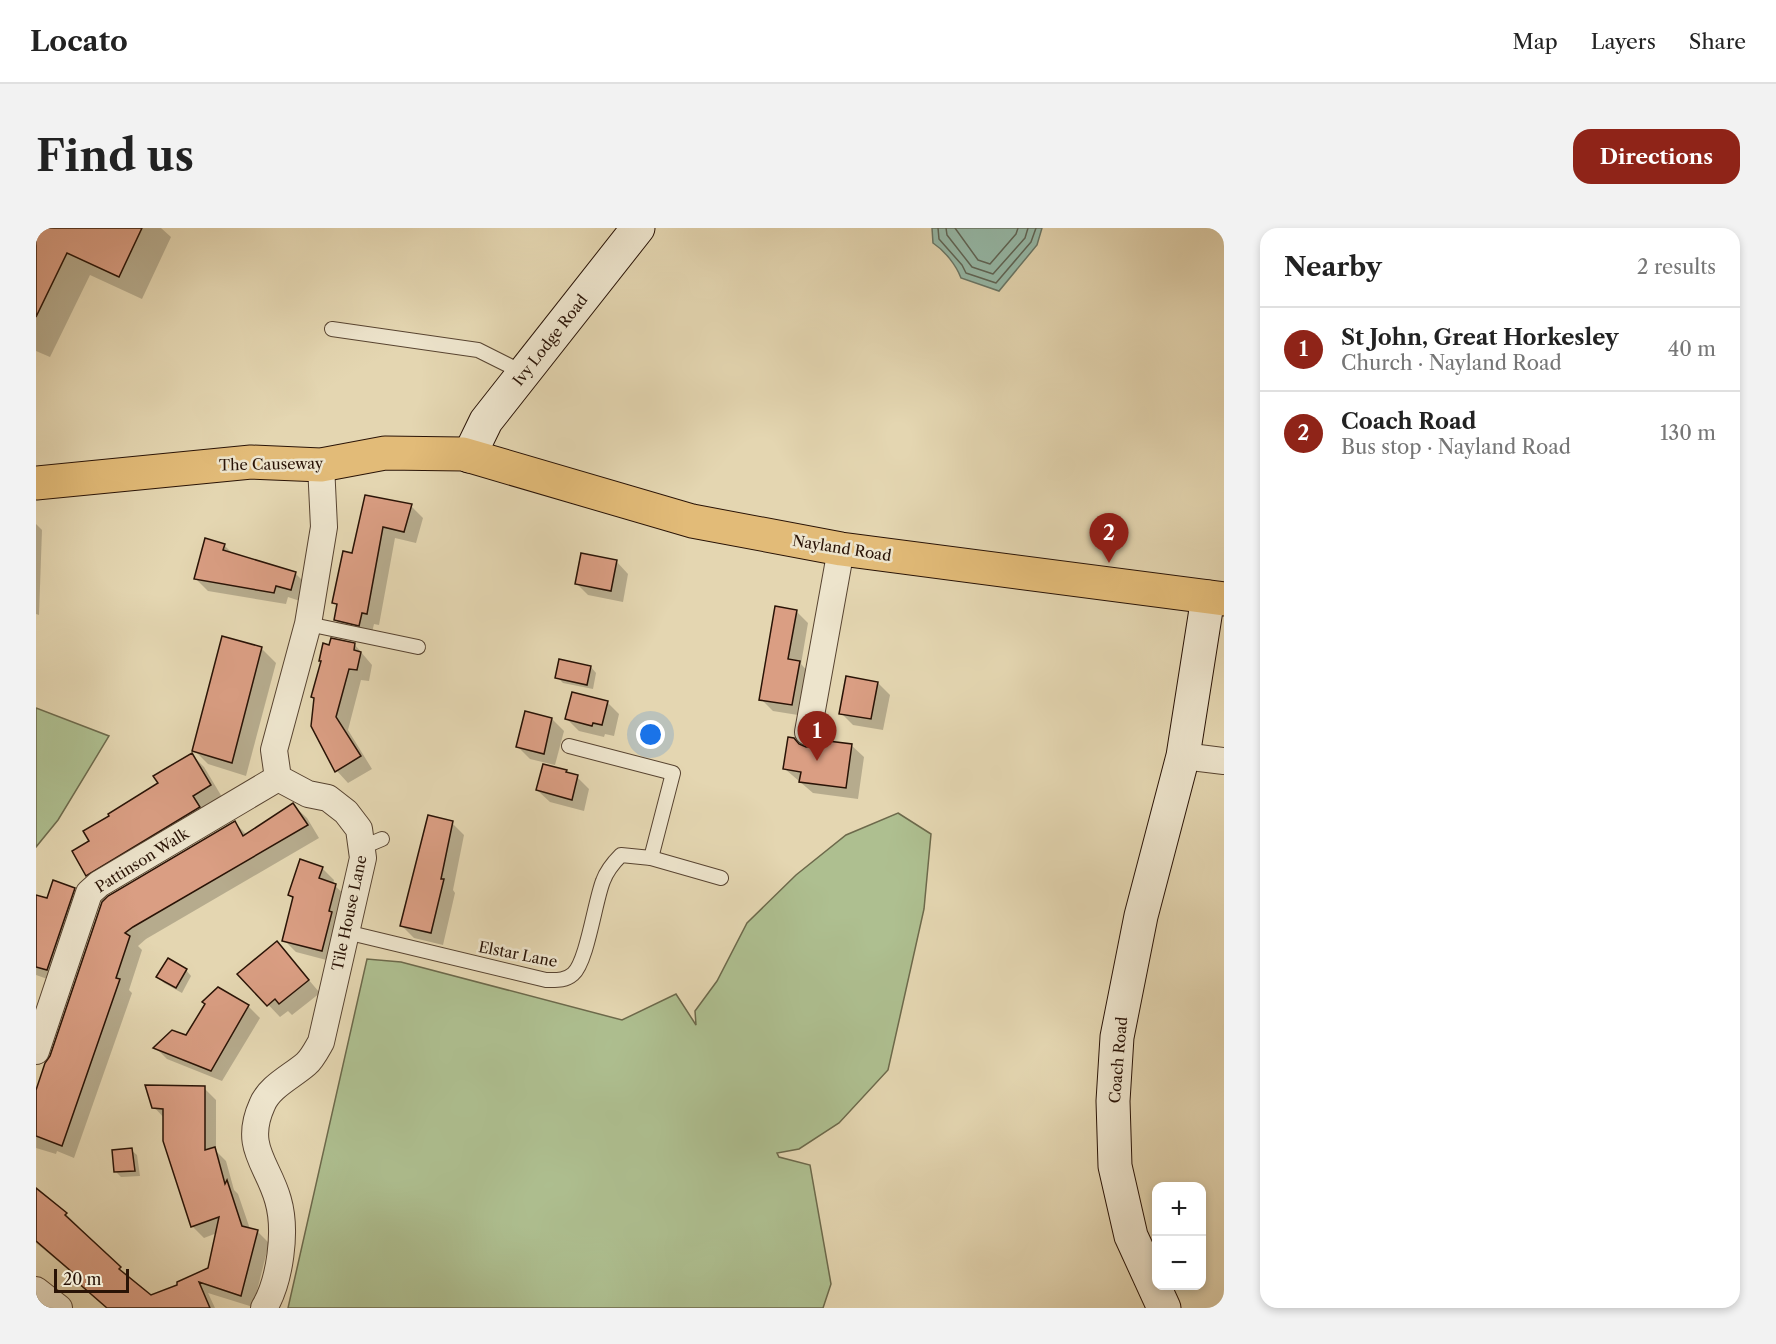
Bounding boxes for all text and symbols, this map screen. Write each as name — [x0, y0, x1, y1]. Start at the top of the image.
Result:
text: Locato — [30, 24, 128, 58]
text: Map — [1513, 29, 1558, 54]
text: Layers — [1591, 29, 1656, 54]
text: Share — [1689, 29, 1746, 54]
button: Directions — [1573, 129, 1740, 184]
text: Find us — [36, 130, 194, 182]
text: Nearby — [1284, 251, 1382, 283]
text: 2 results — [1637, 255, 1716, 279]
street label: Ivy Lodge Road — [508, 291, 592, 389]
text: St John, Great Horkesley — [1341, 324, 1618, 351]
text: 1 — [1299, 337, 1308, 361]
text: 40 m — [1668, 337, 1716, 361]
text: Church · Nayland Road — [1341, 351, 1562, 375]
text: Coach Road — [1341, 408, 1476, 435]
text: 2 — [1298, 421, 1309, 445]
text: 130 m — [1660, 421, 1716, 445]
text: Bus stop · Nayland Road — [1341, 435, 1571, 459]
street label: The Causeway — [219, 454, 324, 474]
pin: 2 — [1090, 514, 1128, 563]
street label: Nayland Road — [791, 531, 893, 565]
pin: 1 — [798, 712, 836, 761]
your location — [636, 720, 665, 749]
street label: Pattinson Walk — [92, 823, 193, 896]
street label: Tile House Lane — [327, 853, 371, 973]
street label: Elstar Lane — [477, 937, 559, 971]
street label: Coach Road — [1105, 1016, 1131, 1104]
map controls — [1152, 1182, 1206, 1290]
button: + — [1152, 1182, 1206, 1236]
button: − — [1152, 1236, 1206, 1290]
scale bar — [54, 1266, 129, 1294]
text: 20 m — [63, 1269, 102, 1289]

